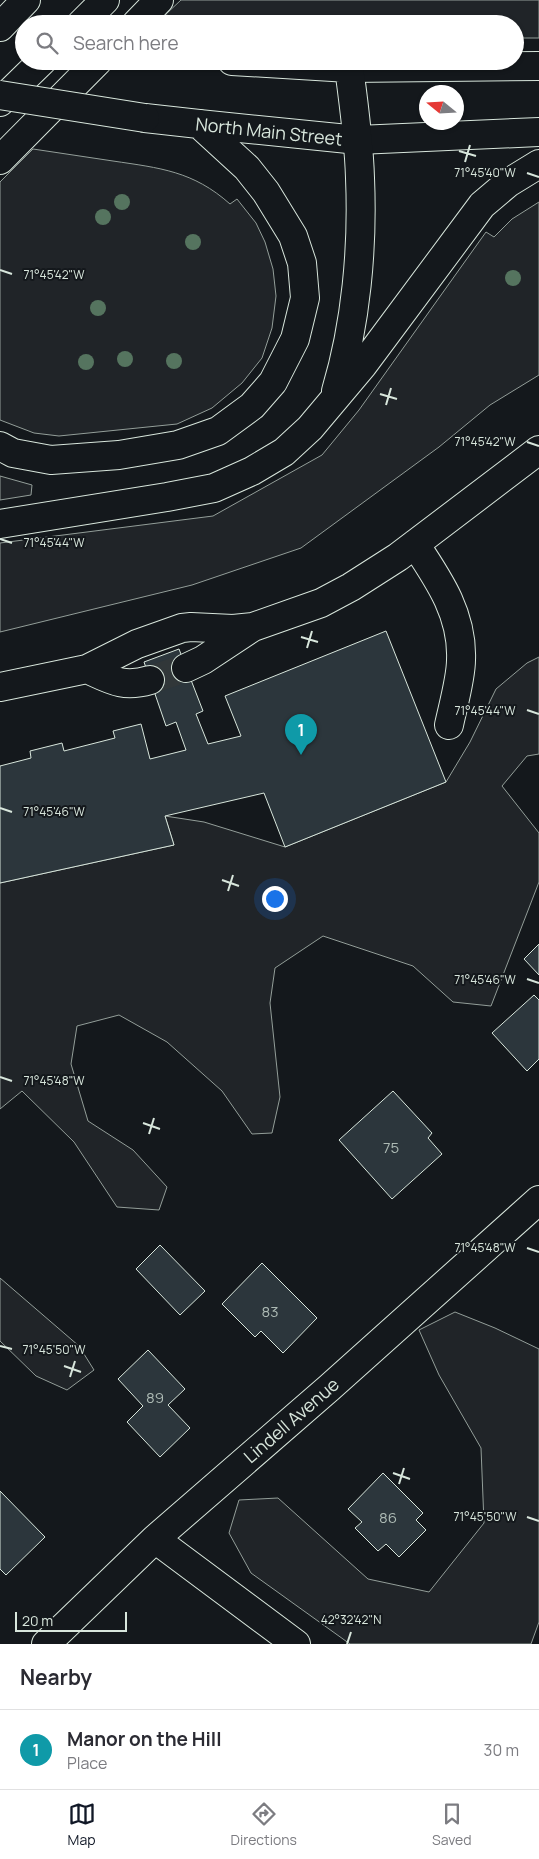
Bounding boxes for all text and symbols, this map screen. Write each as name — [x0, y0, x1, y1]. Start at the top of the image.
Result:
search box — [15, 15, 524, 70]
icon: search — [33, 29, 61, 57]
text: Search here — [73, 30, 179, 56]
north arrow — [419, 85, 464, 130]
street label: North Main Street — [194, 111, 344, 151]
text: 71°45'40"W — [454, 164, 517, 181]
text: 71°45'42"W — [23, 266, 85, 283]
text: 71°45'42"W — [454, 433, 516, 450]
text: 71°45'44"W — [23, 534, 85, 551]
text: 71°45'44"W — [454, 702, 516, 719]
pin: 1 — [285, 714, 317, 755]
text: 71°45'46"W — [23, 803, 86, 820]
your location — [262, 886, 288, 912]
text: 71°45'46"W — [454, 971, 517, 988]
text: 71°45'48"W — [23, 1072, 85, 1089]
house number: 75 — [383, 1137, 399, 1158]
text: 71°45'48"W — [454, 1239, 516, 1256]
house number: 83 — [261, 1301, 279, 1322]
text: 71°45'50"W — [23, 1341, 86, 1358]
street label: Lindell Avenue — [238, 1372, 344, 1468]
house number: 89 — [146, 1387, 164, 1408]
house number: 86 — [379, 1507, 397, 1528]
text: 71°45'50"W — [454, 1508, 517, 1525]
scale bar — [15, 1609, 128, 1632]
text: 20 m — [22, 1611, 53, 1630]
text: 42°32'42"N — [321, 1611, 381, 1628]
text: Nearby — [20, 1663, 92, 1691]
text: Manor on the Hill — [67, 1726, 222, 1752]
text: 1 — [32, 1739, 40, 1761]
text: 30 m — [484, 1739, 519, 1761]
text: Place — [67, 1752, 107, 1774]
tab: Map — [68, 1800, 96, 1849]
tab: Directions — [231, 1800, 297, 1849]
tab: Saved — [432, 1800, 471, 1849]

